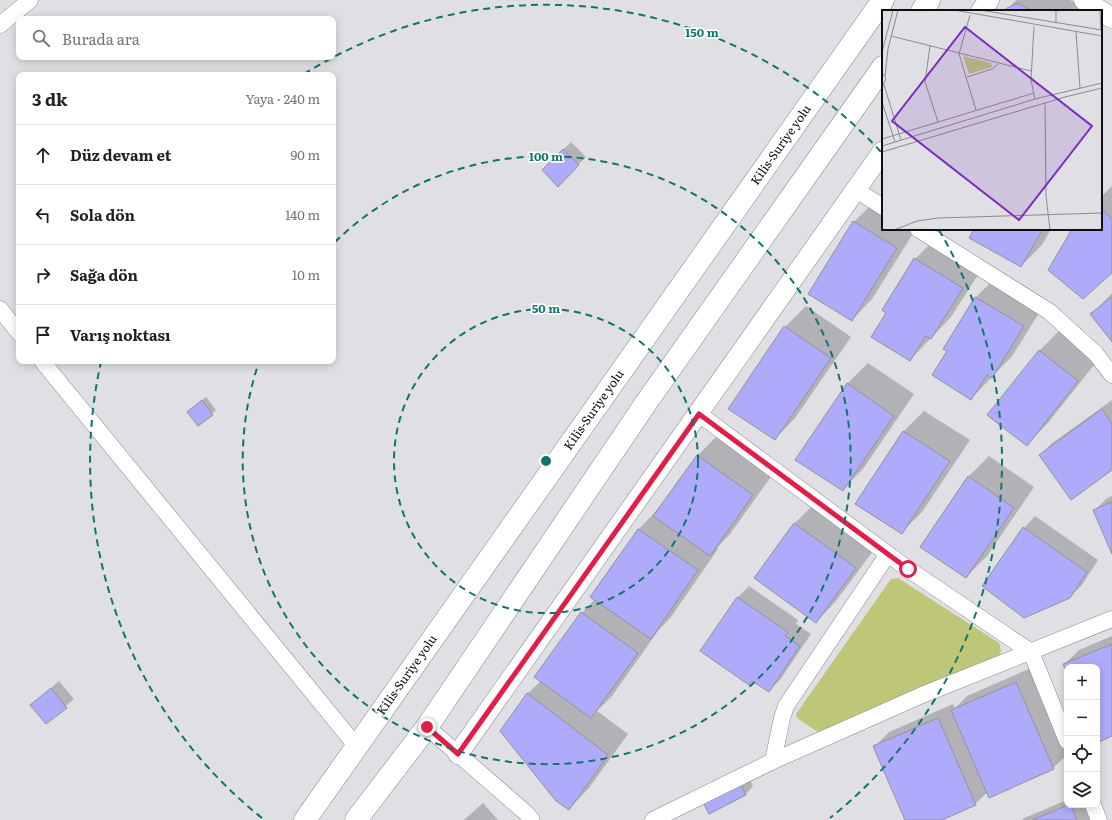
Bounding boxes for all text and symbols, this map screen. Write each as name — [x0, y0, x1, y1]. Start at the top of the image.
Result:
inset map — [882, 10, 1102, 230]
search box — [16, 16, 336, 60]
text: 150 m — [685, 23, 719, 41]
icon: search — [30, 27, 52, 49]
text: Burada ara — [62, 27, 140, 50]
text: 3 dk — [32, 86, 68, 111]
text: Yaya · 240 m — [245, 89, 320, 108]
street label: Kilis-Suriye yolu — [746, 100, 815, 188]
text: Düz devam et — [70, 143, 171, 166]
icon: ahead — [32, 144, 54, 166]
text: 90 m — [290, 145, 320, 164]
text: 100 m — [529, 147, 563, 165]
text: Sola dön — [70, 203, 135, 226]
icon: left — [32, 204, 54, 226]
text: 140 m — [285, 205, 320, 224]
text: Sağa dön — [70, 263, 138, 286]
icon: right — [32, 264, 54, 286]
text: 10 m — [292, 265, 320, 284]
text: 50 m — [532, 299, 560, 317]
text: Varış noktası — [70, 323, 170, 346]
icon: arrive — [32, 324, 54, 346]
street label: Kilis-Suriye yolu — [559, 365, 628, 453]
centre of rings — [539, 454, 553, 468]
route start — [899, 560, 917, 578]
street label: Kilis-Suriye yolu — [372, 630, 441, 718]
map controls — [1064, 664, 1100, 808]
button: + — [1064, 664, 1100, 700]
button: − — [1064, 700, 1100, 736]
route end — [418, 718, 436, 736]
button: locate — [1064, 736, 1100, 772]
button: layers — [1064, 772, 1100, 808]

